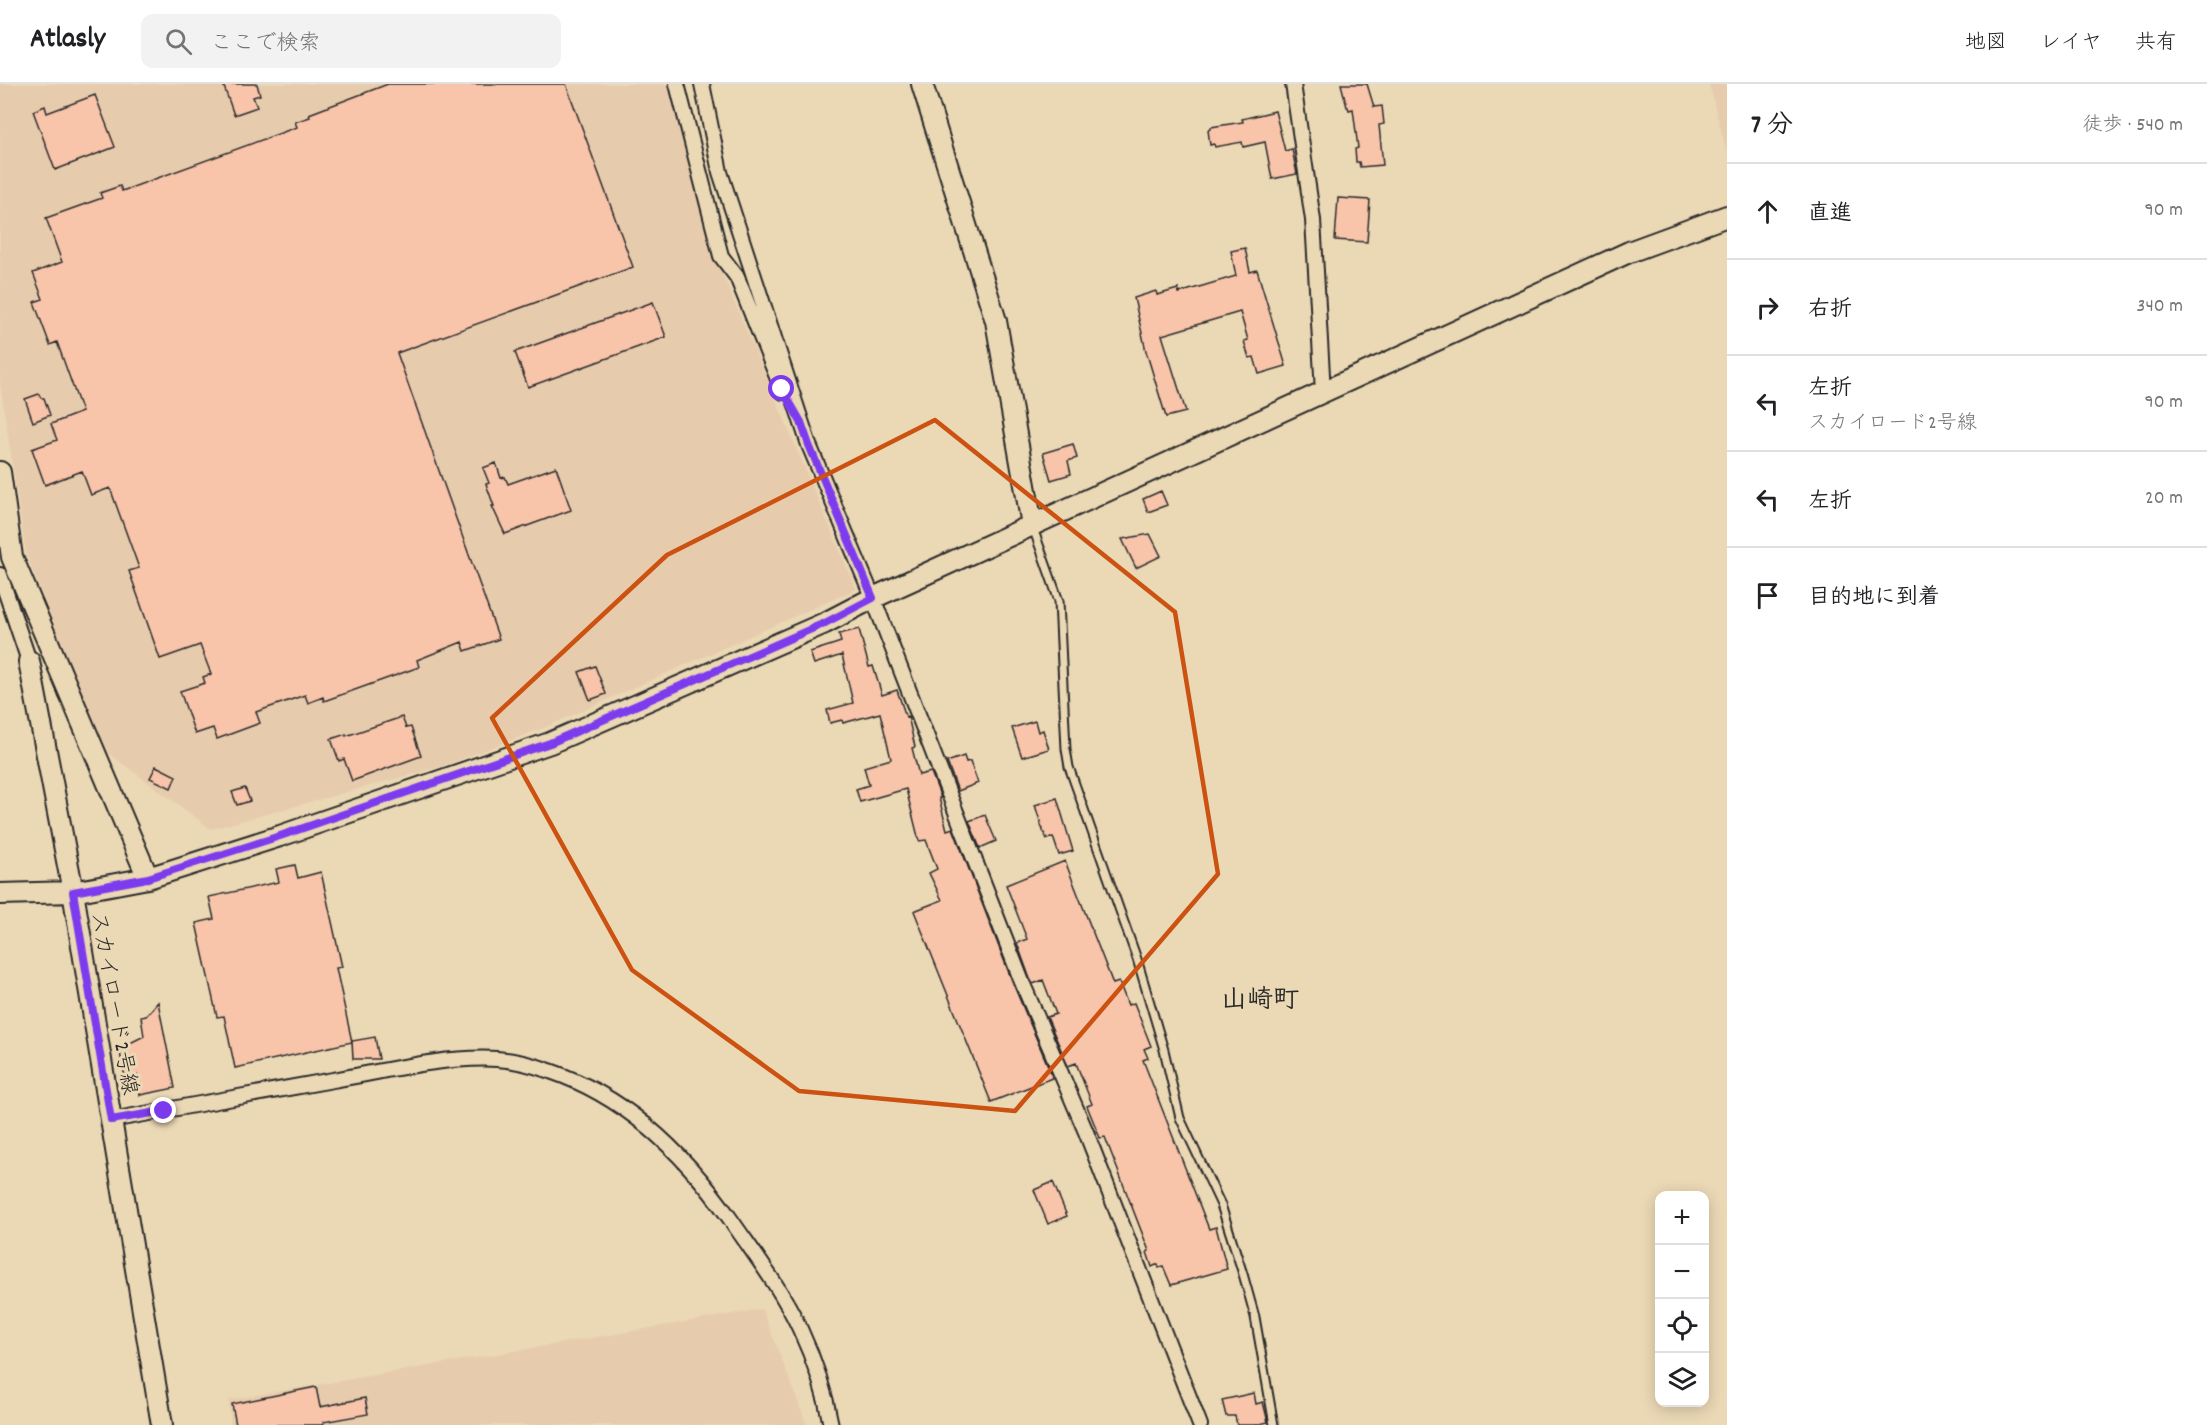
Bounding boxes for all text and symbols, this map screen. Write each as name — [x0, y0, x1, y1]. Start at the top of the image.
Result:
search box — [141, 14, 561, 68]
text: Atlasly — [30, 21, 105, 61]
icon: search — [162, 25, 195, 58]
text: ここで検索 — [210, 29, 320, 60]
text: 地図 — [1965, 29, 2007, 59]
text: レイヤ — [2040, 29, 2102, 59]
text: 共有 — [2135, 29, 2177, 59]
text: 7 分 — [1751, 108, 1793, 145]
text: 徒歩 · 540 m — [2082, 112, 2183, 140]
icon: ahead — [1751, 195, 1784, 228]
text: 90 m — [2145, 197, 2183, 225]
text: 直進 — [1808, 199, 1852, 230]
icon: right — [1751, 291, 1784, 324]
text: 340 m — [2137, 293, 2183, 321]
text: 右折 — [1808, 295, 1852, 326]
text: 左折 — [1808, 374, 1852, 405]
route start — [768, 375, 794, 401]
icon: left — [1751, 387, 1784, 420]
text: 90 m — [2145, 389, 2183, 417]
text: スカイロード2号線 — [1808, 410, 1977, 438]
icon: left — [1751, 483, 1784, 516]
text: 20 m — [2145, 485, 2183, 513]
text: 左折 — [1808, 487, 1852, 518]
icon: arrive — [1751, 579, 1784, 612]
text: 目的地に到着 — [1808, 583, 1940, 614]
street label: スカイロード2号線 — [81, 910, 144, 1098]
district label: 山崎町 — [1221, 983, 1299, 1020]
route end — [150, 1097, 176, 1123]
map controls — [1655, 1191, 1709, 1407]
button: + — [1655, 1191, 1709, 1245]
button: − — [1655, 1245, 1709, 1299]
button: locate — [1655, 1299, 1709, 1353]
button: layers — [1655, 1353, 1709, 1407]

